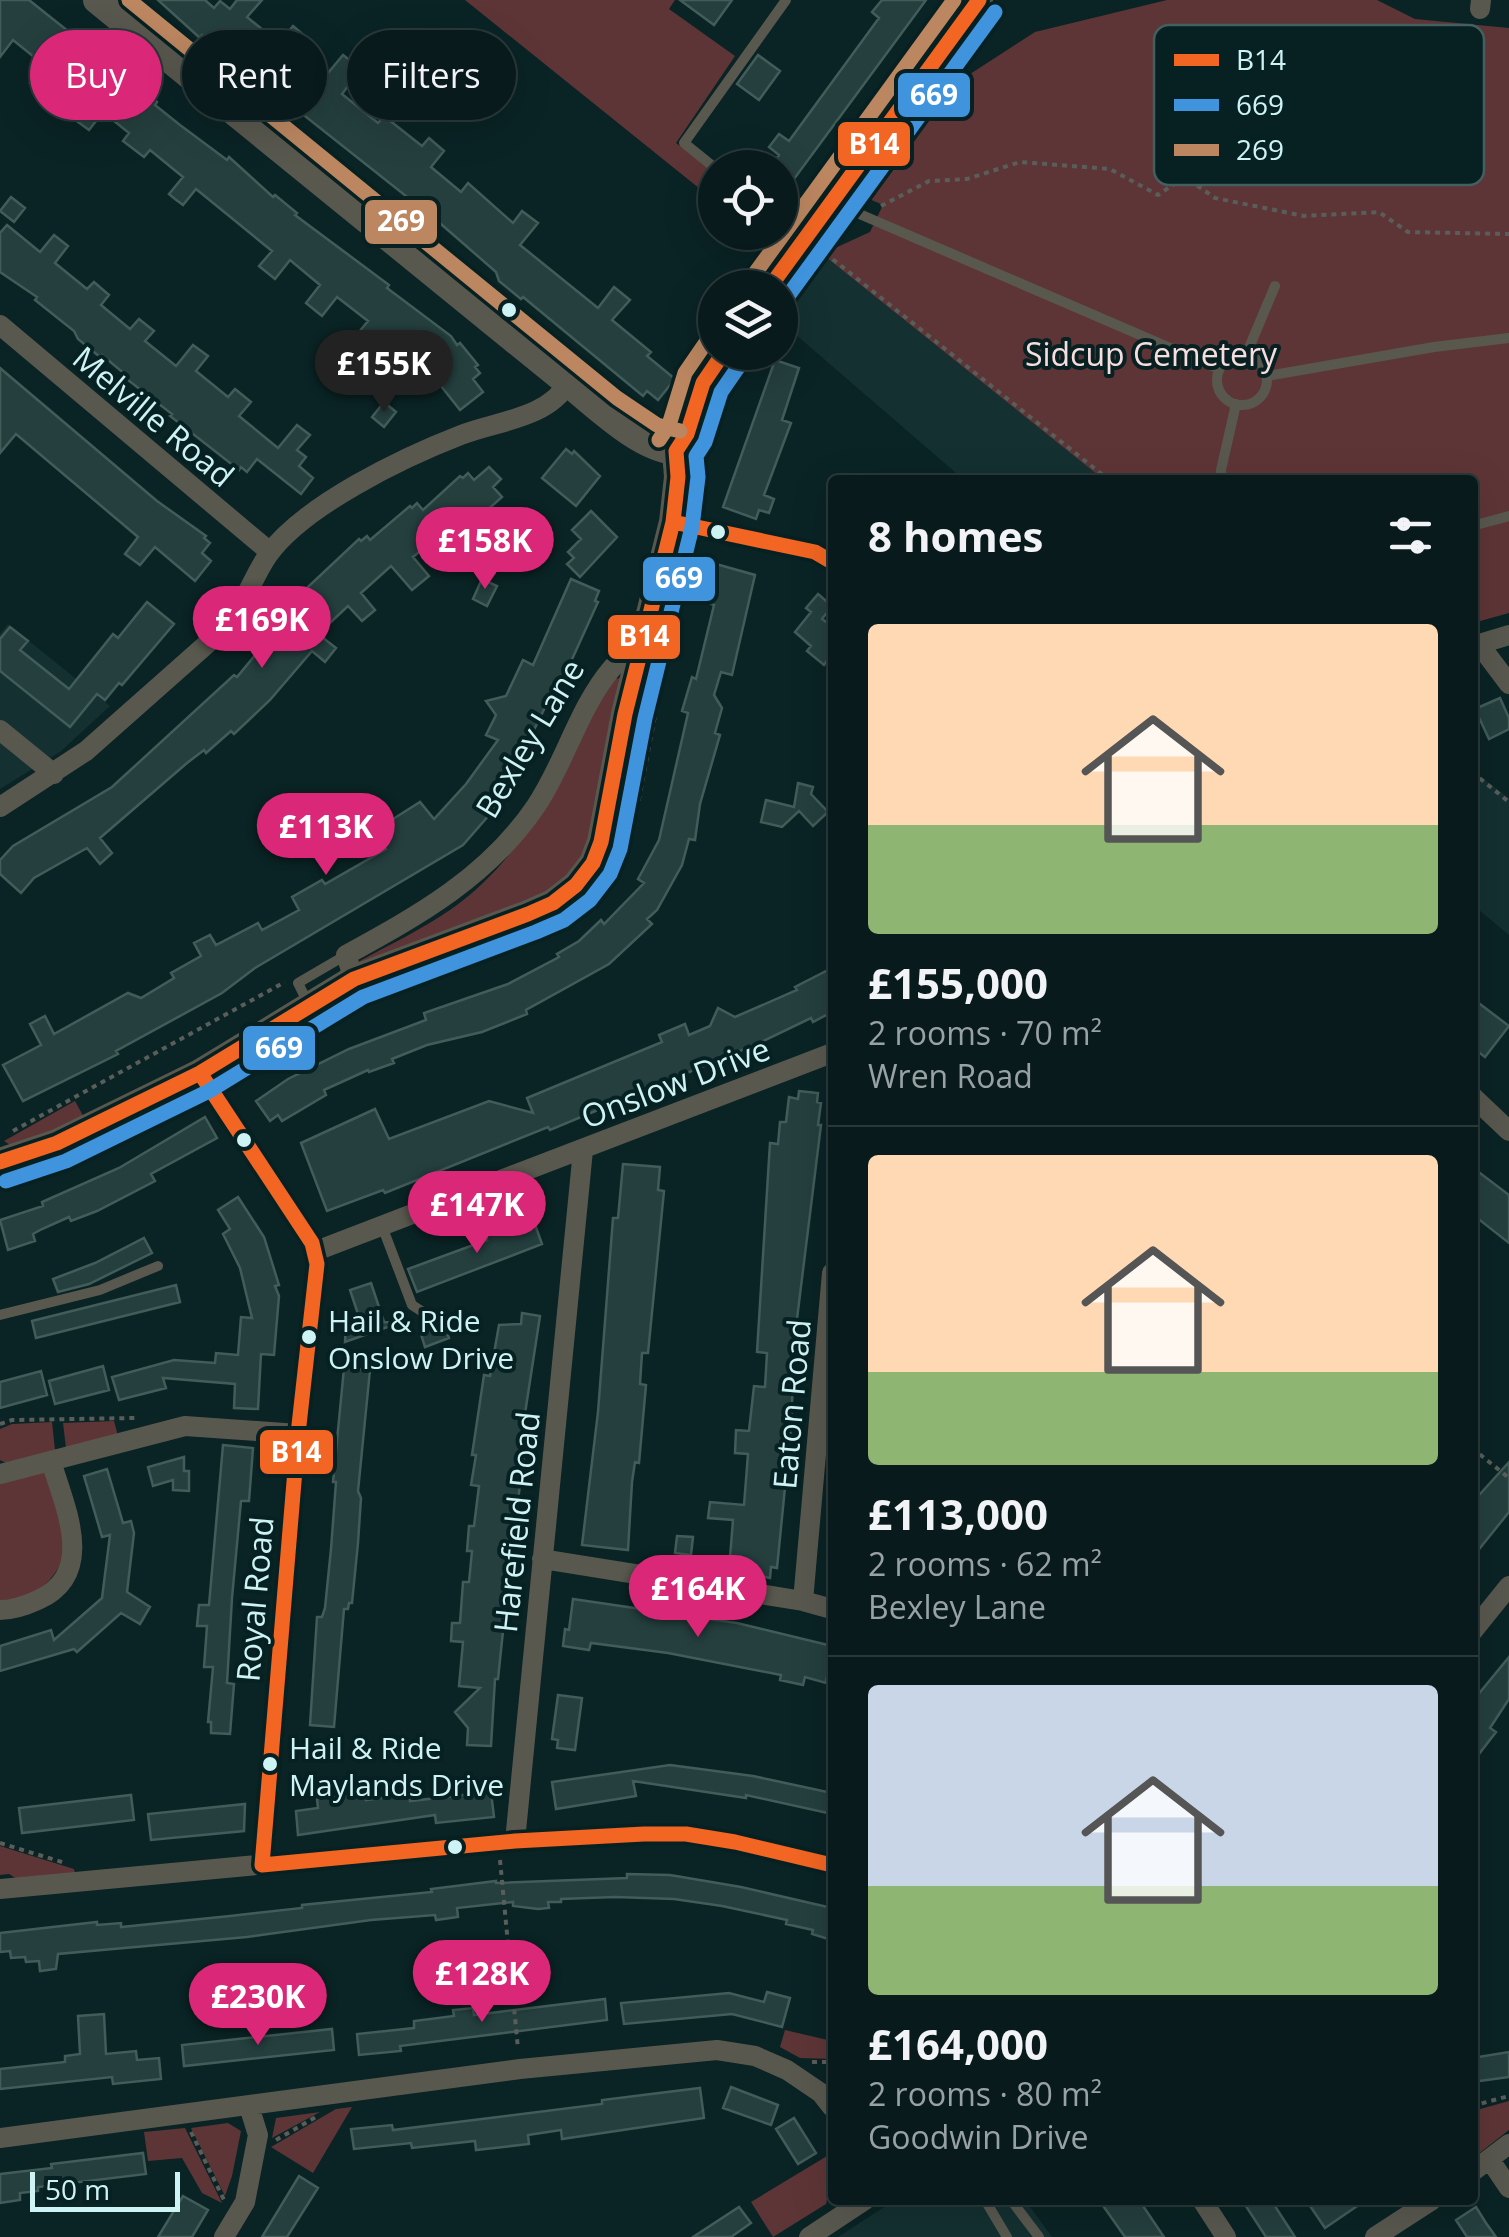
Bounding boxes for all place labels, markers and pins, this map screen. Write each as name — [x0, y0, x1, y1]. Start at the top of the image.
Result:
unlabelled marker — [499, 300, 519, 320]
pin: £155K — [314, 330, 454, 415]
pin: £158K — [415, 507, 555, 592]
unlabelled marker — [708, 522, 728, 542]
pin: £169K — [192, 586, 332, 671]
pin: £113K — [256, 793, 396, 878]
unlabelled marker — [234, 1130, 254, 1150]
pin: £147K — [407, 1171, 547, 1256]
place label: Hail & Ride Onslow Drive — [328, 1300, 514, 1378]
marker: Hail & Ride Onslow Drive — [299, 1327, 319, 1347]
pin: £164K — [628, 1555, 768, 1640]
place label: Hail & Ride Maylands Drive — [289, 1727, 504, 1805]
marker: Hail & Ride Maylands Drive — [260, 1754, 280, 1774]
unlabelled marker — [445, 1837, 465, 1857]
pin: £128K — [412, 1940, 552, 2025]
pin: £230K — [188, 1963, 328, 2048]

